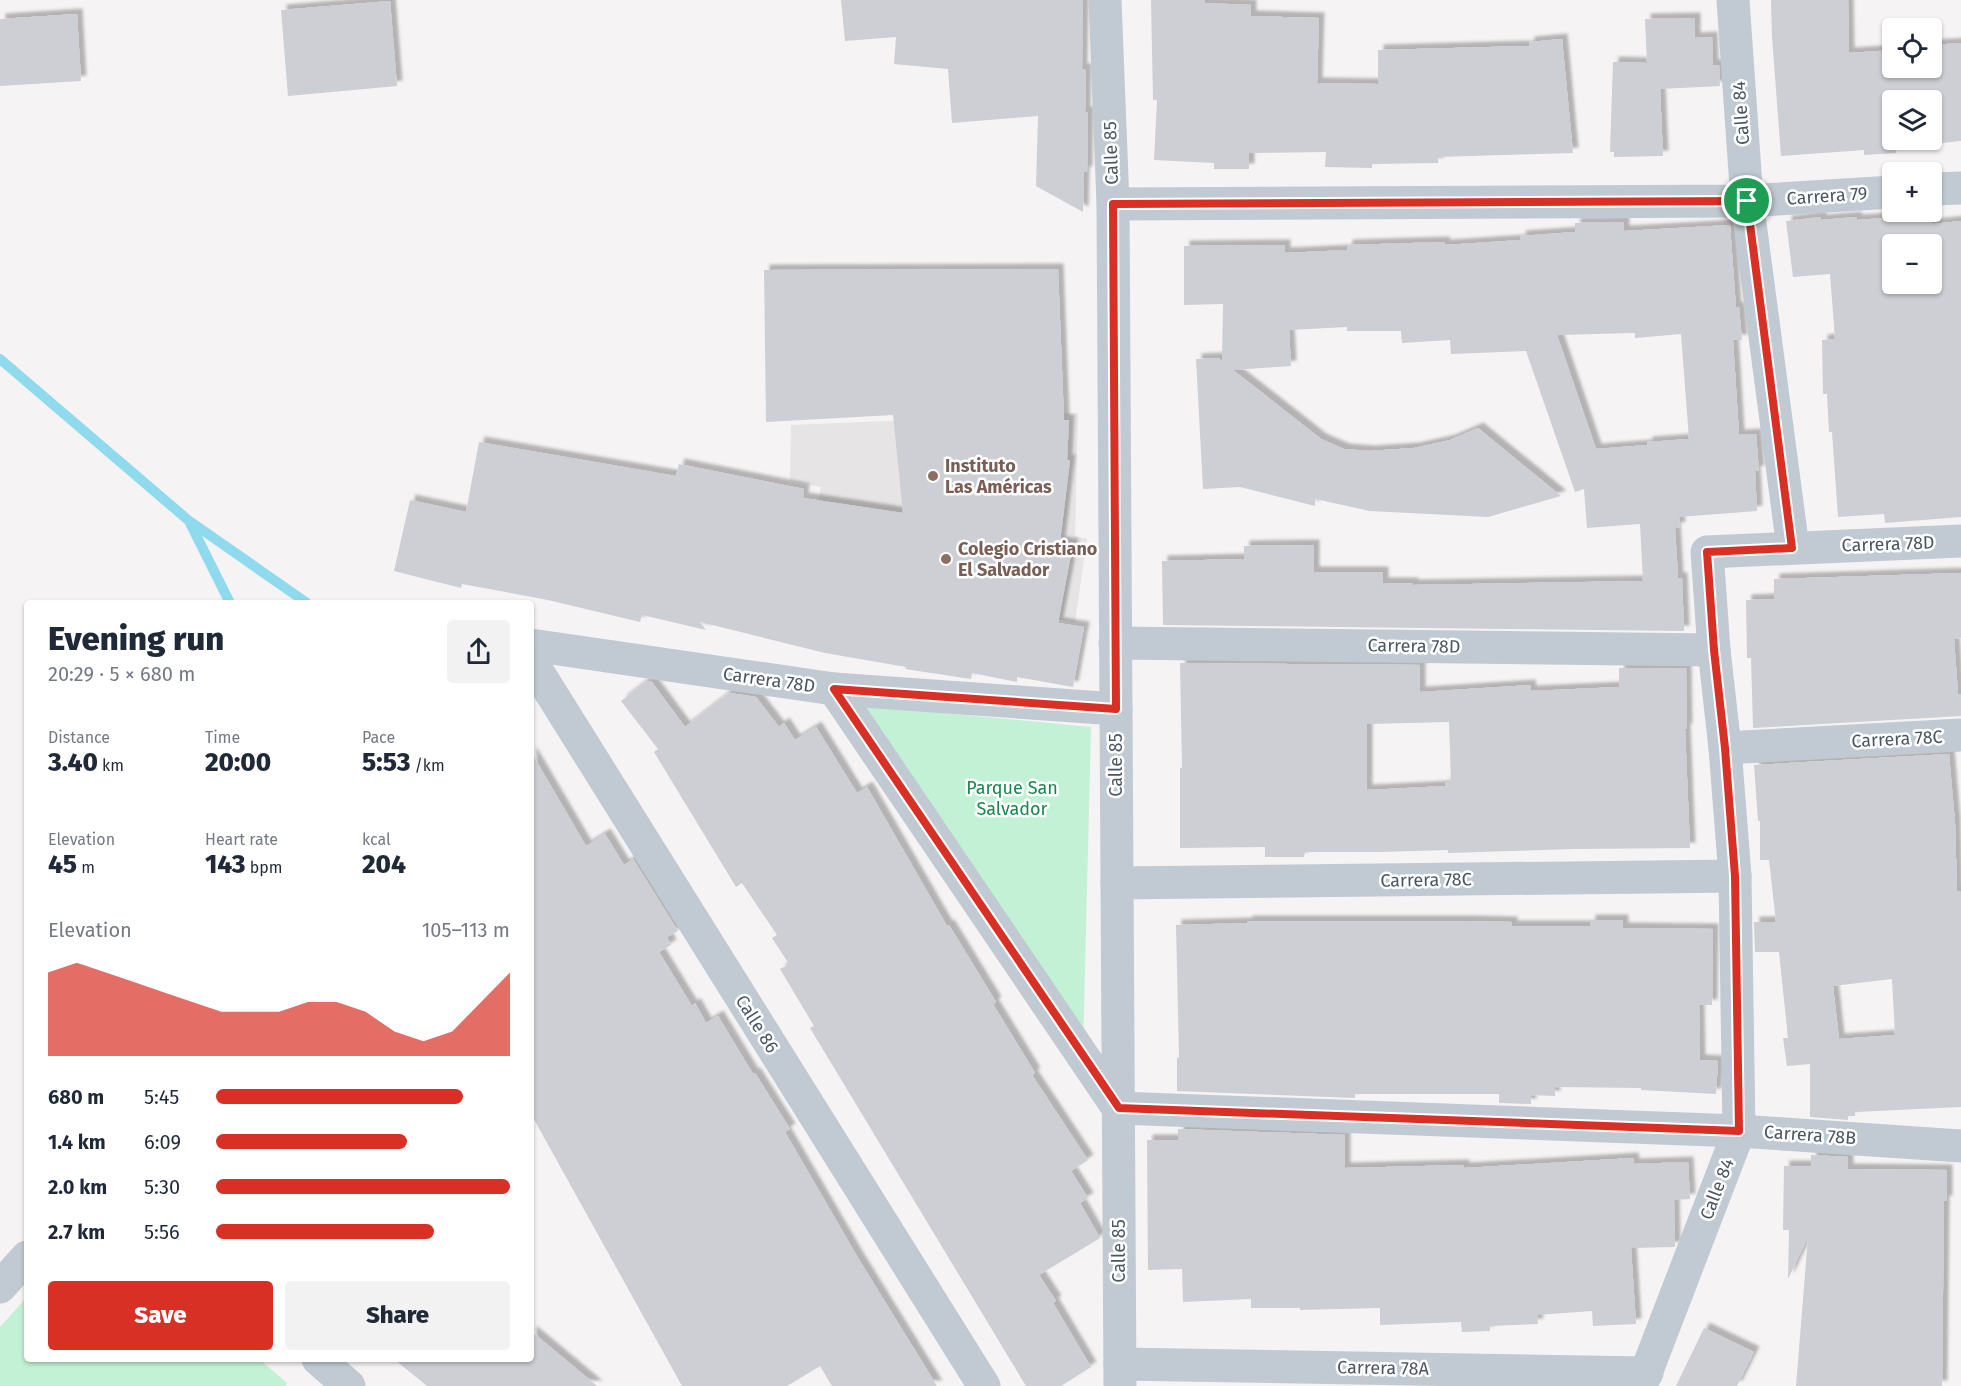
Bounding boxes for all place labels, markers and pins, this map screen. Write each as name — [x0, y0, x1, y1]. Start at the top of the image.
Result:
pin — [1721, 175, 1772, 226]
place label: Instituto Las Américas — [945, 455, 1052, 498]
marker: Instituto Las Américas — [926, 469, 940, 483]
place label: Colegio Cristiano El Salvador — [958, 538, 1097, 581]
marker: Colegio Cristiano El Salvador — [939, 552, 953, 566]

